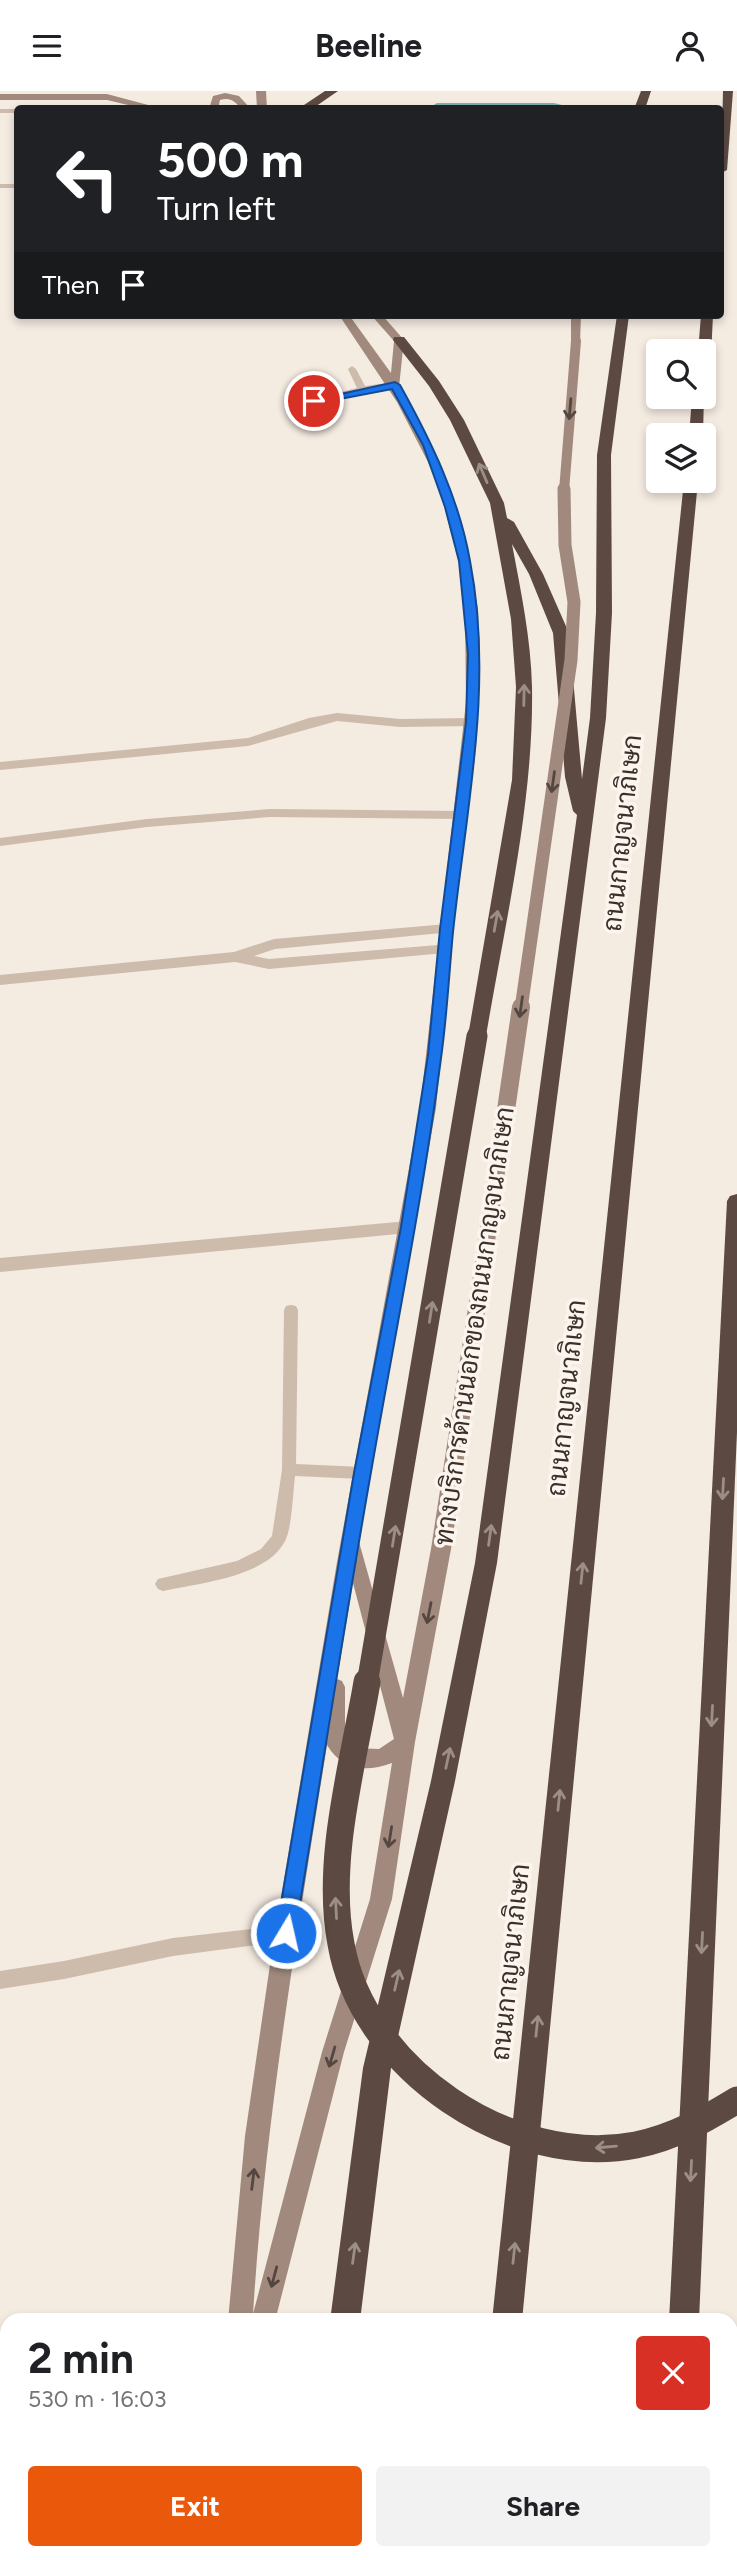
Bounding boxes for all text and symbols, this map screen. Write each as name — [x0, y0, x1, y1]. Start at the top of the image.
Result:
icon: menu — [28, 27, 66, 65]
text: Beeline — [315, 27, 422, 65]
icon: person — [671, 27, 709, 65]
text: 500 m — [157, 130, 303, 189]
icon: left — [42, 133, 133, 224]
text: Turn left — [157, 190, 276, 228]
icon: arrive — [114, 266, 152, 304]
text: Then — [42, 269, 100, 301]
map controls — [646, 339, 716, 493]
button: search — [646, 339, 716, 409]
pin — [284, 371, 344, 431]
icon: arrive — [295, 382, 333, 420]
one-way arrow — [563, 398, 576, 420]
button: layers — [646, 423, 716, 493]
one-way arrow — [476, 462, 489, 484]
one-way arrow — [517, 684, 531, 707]
street label: ถนนกาญจนาภิเษก — [596, 733, 648, 933]
one-way arrow — [547, 770, 560, 792]
one-way arrow — [490, 910, 504, 932]
one-way arrow — [514, 995, 527, 1018]
street label: ทางบริการด้านนอกของถนนกาญจนาภิเษก — [427, 1105, 521, 1547]
street label: ถนนกาญจนาภิเษก — [540, 1298, 592, 1498]
one-way arrow — [425, 1301, 438, 1324]
one-way arrow — [717, 1477, 730, 1500]
one-way arrow — [483, 1524, 496, 1547]
one-way arrow — [388, 1525, 401, 1548]
one-way arrow — [576, 1563, 589, 1585]
one-way arrow — [422, 1601, 436, 1624]
one-way arrow — [706, 1704, 719, 1727]
one-way arrow — [441, 1747, 455, 1770]
one-way arrow — [553, 1789, 566, 1812]
one-way arrow — [383, 1825, 396, 1848]
street label: ถนนกาญจนาภิเษก — [484, 1862, 536, 2062]
position arrow — [249, 1896, 323, 1970]
one-way arrow — [330, 1897, 343, 1920]
one-way arrow — [695, 1932, 708, 1955]
one-way arrow — [391, 1969, 404, 1992]
one-way arrow — [530, 2015, 543, 2038]
one-way arrow — [324, 2045, 337, 2067]
one-way arrow — [595, 2141, 618, 2154]
one-way arrow — [684, 2159, 697, 2182]
one-way arrow — [246, 2169, 259, 2191]
one-way arrow — [348, 2242, 361, 2265]
one-way arrow — [508, 2242, 521, 2264]
one-way arrow — [267, 2265, 280, 2288]
text: 2 min — [28, 2333, 134, 2384]
button: close — [636, 2336, 710, 2410]
text: 530 m · 16:03 — [28, 2385, 167, 2413]
button: Exit — [28, 2466, 362, 2546]
button: Share — [376, 2466, 710, 2546]

